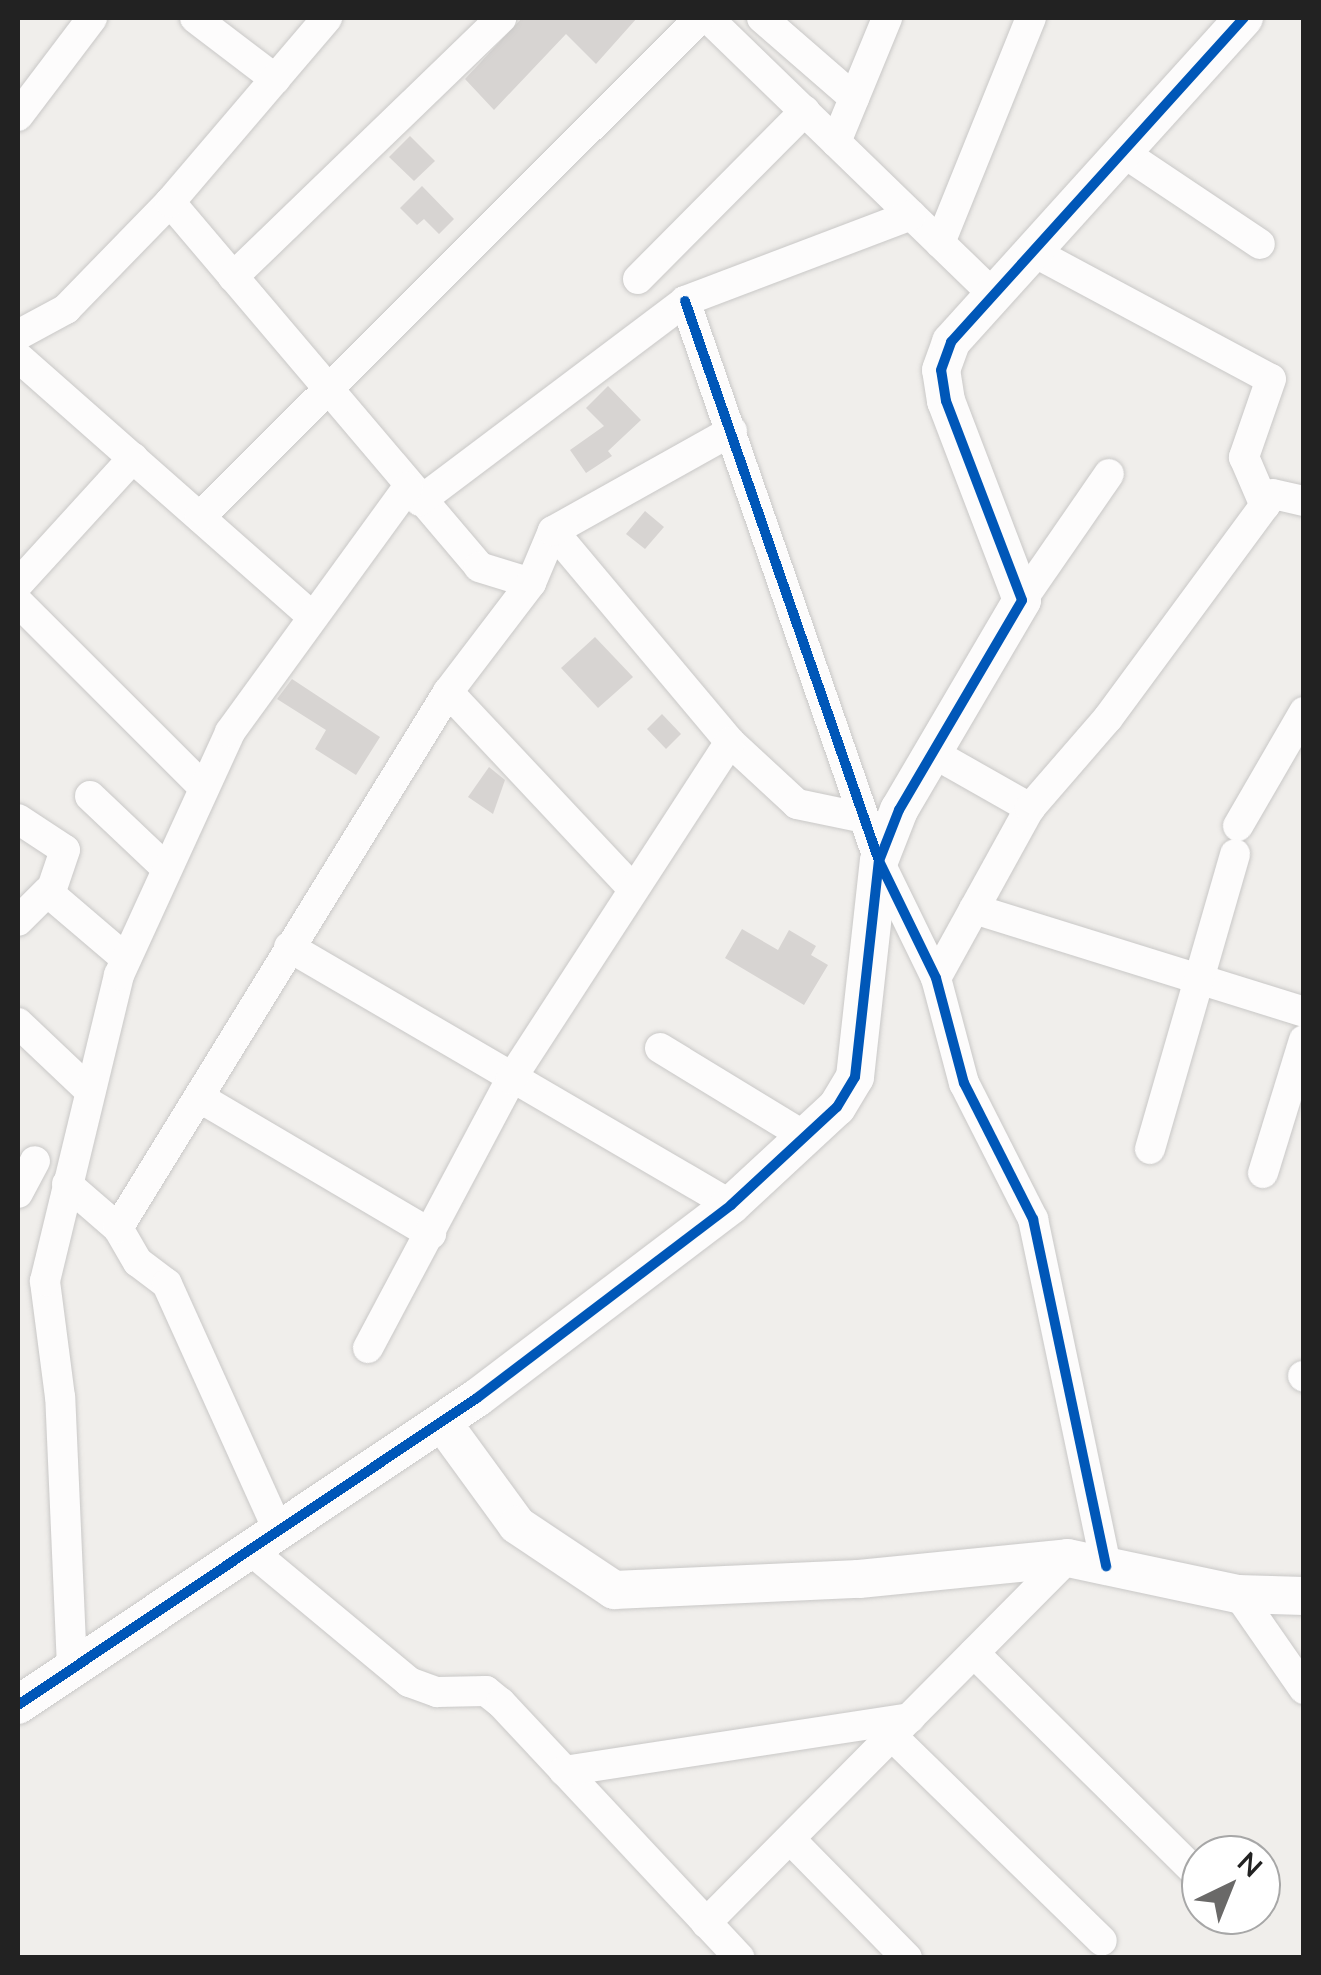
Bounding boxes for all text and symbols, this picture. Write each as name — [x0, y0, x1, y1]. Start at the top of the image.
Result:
north arrow — [1181, 1835, 1281, 1935]
text: N — [1231, 1844, 1270, 1884]

